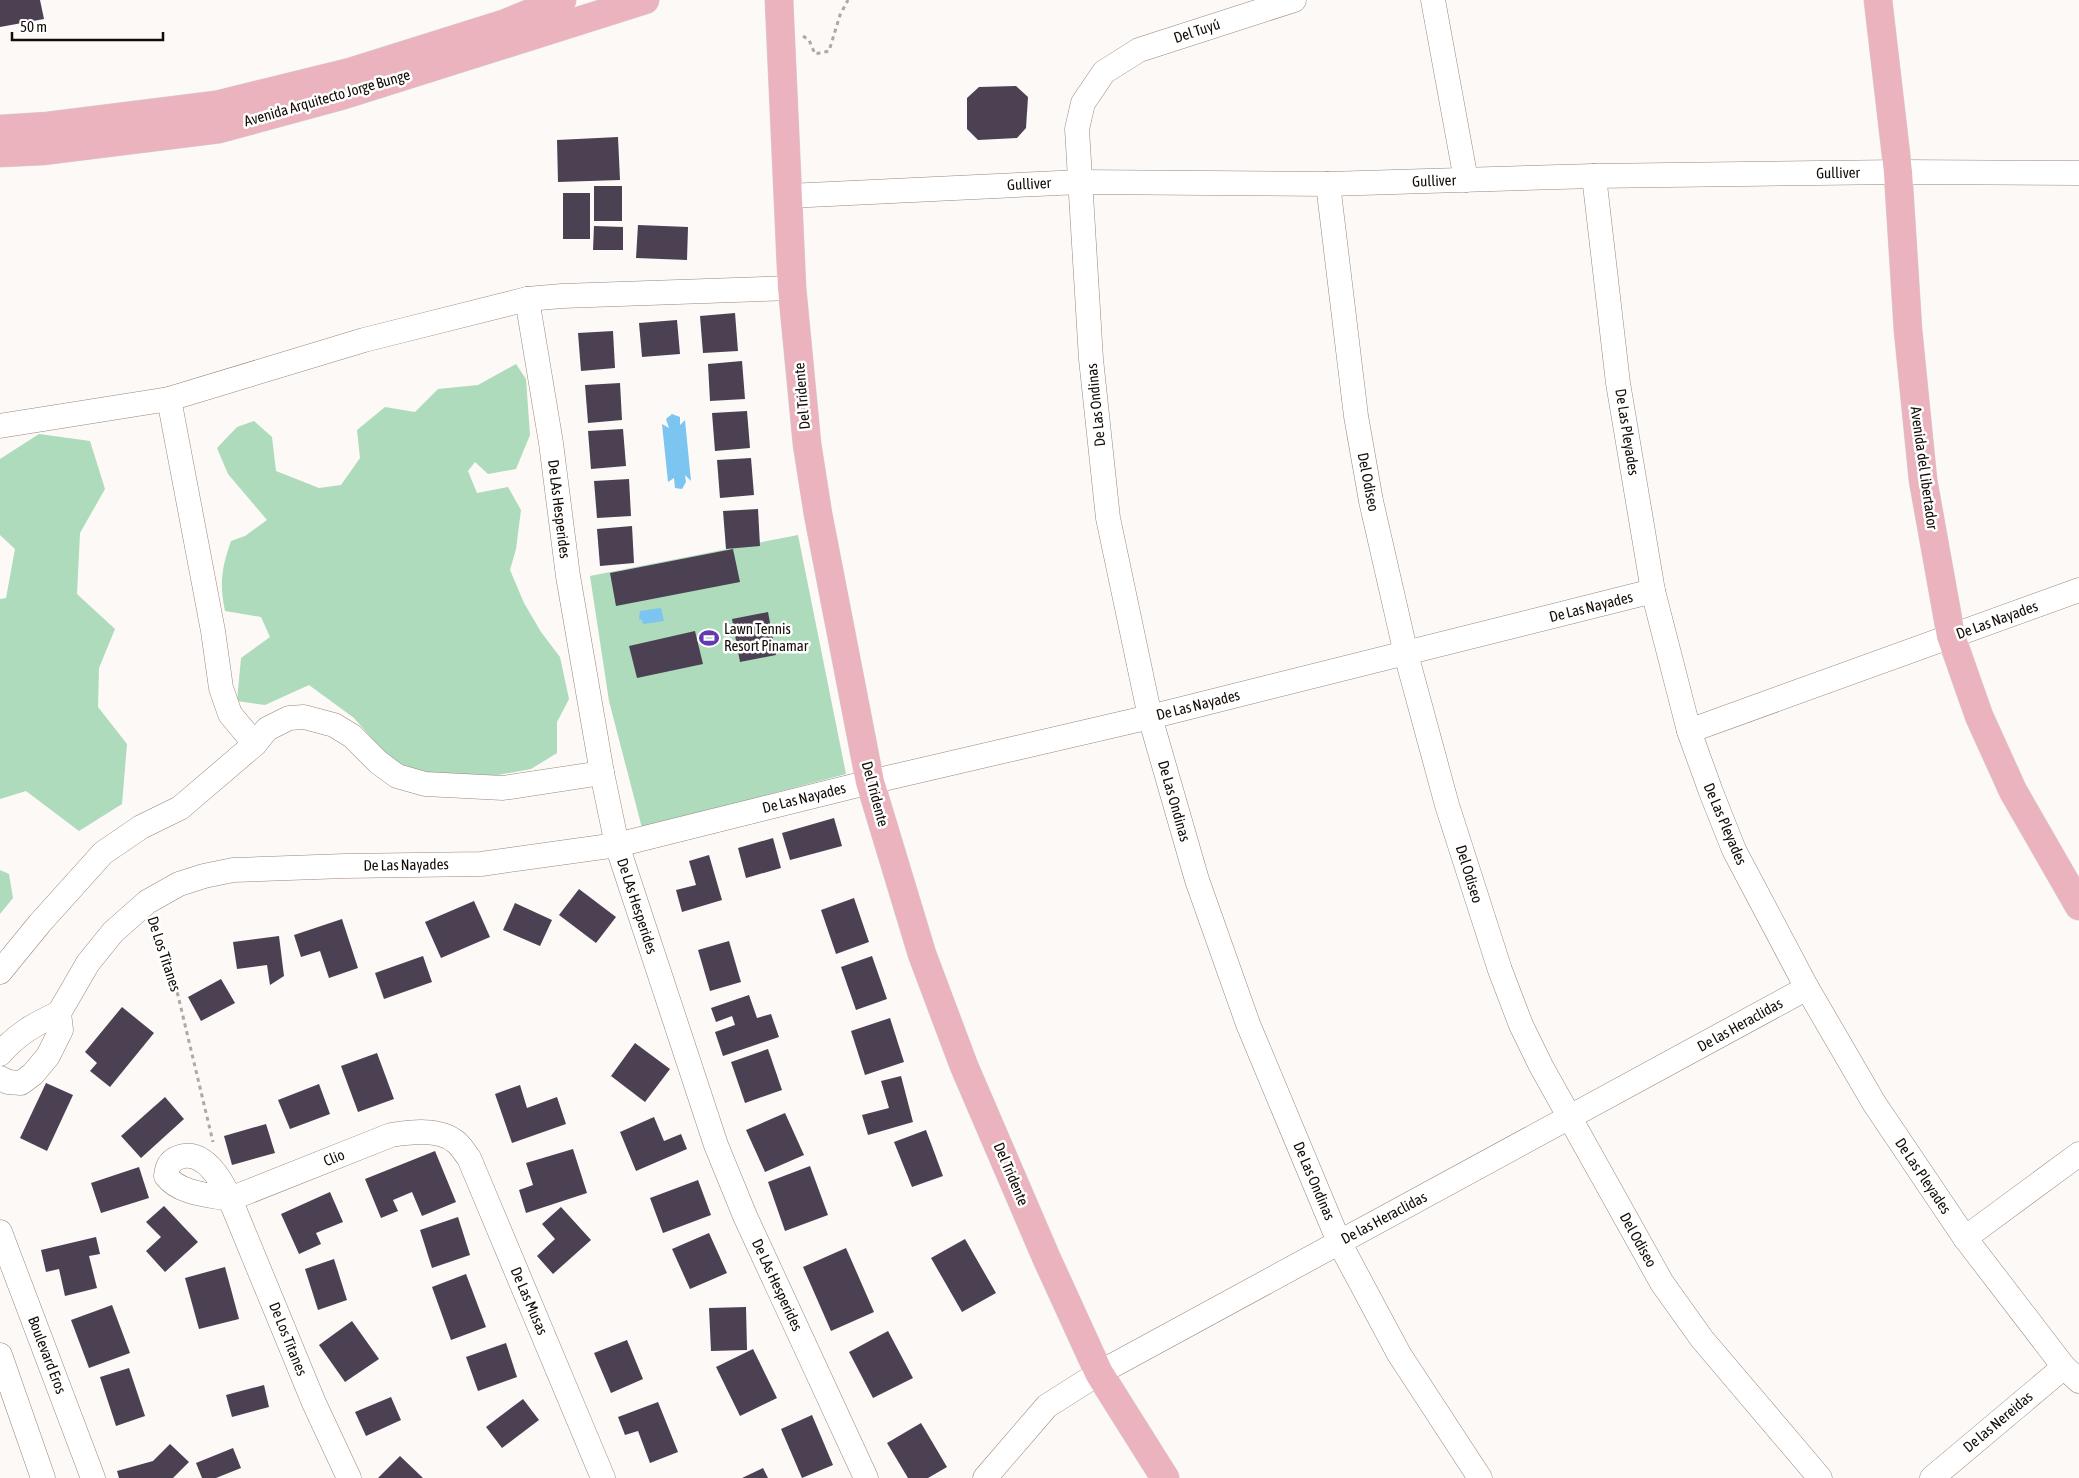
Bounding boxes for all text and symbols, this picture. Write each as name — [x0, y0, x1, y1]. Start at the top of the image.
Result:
scale bar — [12, 10, 164, 42]
street label: Del Tuyú — [1172, 15, 1222, 46]
text: 50 m — [20, 18, 47, 35]
street label: Avenida Arquitecto Jorge Bunge — [242, 66, 412, 129]
street label: Gulliver — [1816, 164, 1861, 181]
street label: Gulliver — [1412, 171, 1457, 190]
street label: Gulliver — [1007, 174, 1052, 193]
street label: Del Tridente — [790, 362, 813, 430]
street label: De Las Ondinas — [1083, 363, 1108, 447]
street label: De Las Pleyades — [1612, 387, 1643, 476]
street label: Avenida del Libertador — [1907, 405, 1942, 531]
street label: Del Odiseo — [1354, 451, 1383, 513]
street label: De LAs Hesperides — [545, 458, 574, 559]
street label: De Las Nayades — [1547, 588, 1634, 625]
street label: De Las Nayades — [1954, 597, 2040, 642]
place label: Lawn Tennis Resort Pinamar — [724, 620, 809, 654]
sports icon: Lawn Tennis Resort Pinamar — [698, 627, 720, 649]
street label: De Las Nayades — [1154, 686, 1241, 723]
street label: De Las Ondinas — [1155, 758, 1194, 843]
street label: Del Tridente — [859, 759, 892, 829]
street label: De Las Nayades — [760, 779, 847, 816]
street label: De Las Pleyades — [1701, 780, 1750, 867]
street label: Del Odiseo — [1453, 843, 1486, 905]
street label: De Las Nayades — [363, 855, 449, 874]
street label: De LAs Hesperides — [614, 856, 661, 956]
street label: De Los Titanes — [144, 914, 185, 994]
street label: De las Heraclidas — [1694, 994, 1785, 1055]
street label: De Las Pleyades — [1892, 1135, 1955, 1217]
street label: De Las Ondinas — [1290, 1139, 1339, 1223]
street label: Del Tridente — [991, 1140, 1032, 1208]
street label: Clio — [321, 1146, 347, 1169]
street label: De las Heraclidas — [1338, 1188, 1429, 1247]
street label: Del Odiseo — [1617, 1210, 1660, 1270]
street label: De LAs Hesperides — [749, 1236, 806, 1334]
street label: De Las Musas — [508, 1264, 551, 1337]
street label: De Los Titanes — [266, 1300, 311, 1378]
street label: Boulevard Eros — [25, 1314, 70, 1396]
street label: De las Nereidas — [1960, 1388, 2036, 1456]

